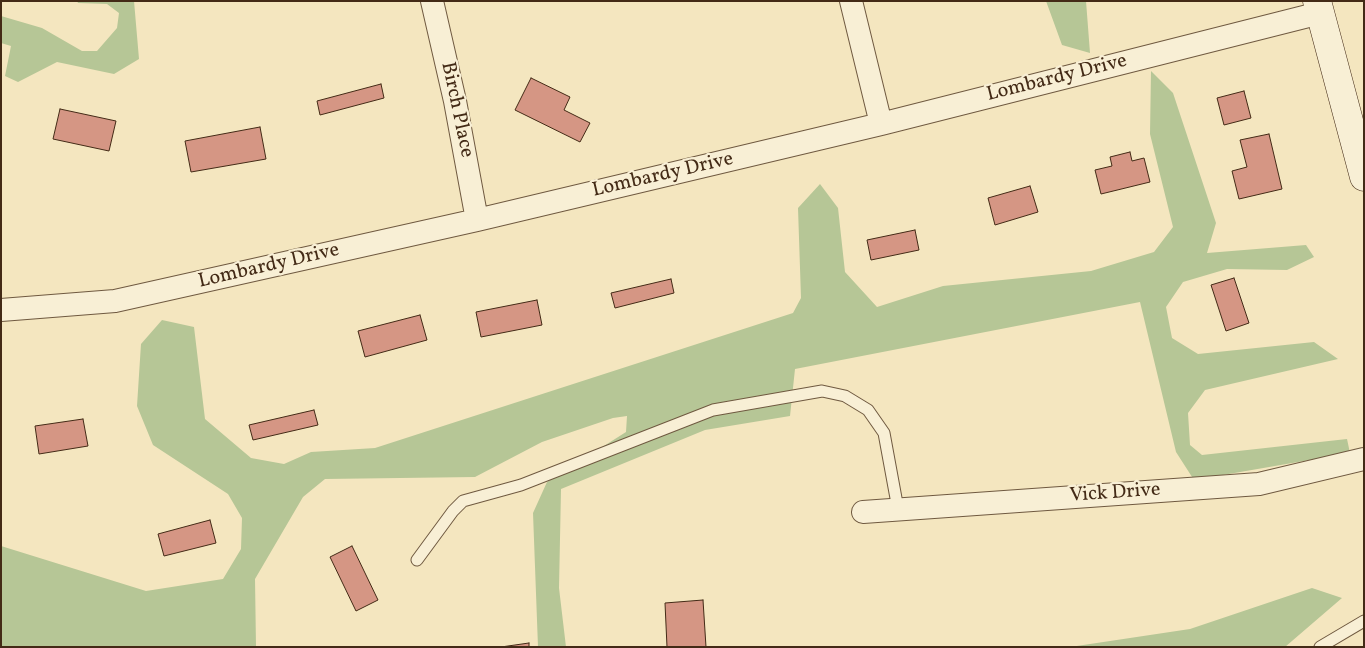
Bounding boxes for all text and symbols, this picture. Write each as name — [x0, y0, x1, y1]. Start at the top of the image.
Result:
street label: Lombardy Drive — [984, 50, 1130, 108]
street label: Birch Place — [434, 60, 478, 160]
street label: Lombardy Drive — [590, 148, 736, 204]
street label: Lombardy Drive — [196, 239, 342, 295]
street label: Vick Drive — [1069, 479, 1161, 509]

